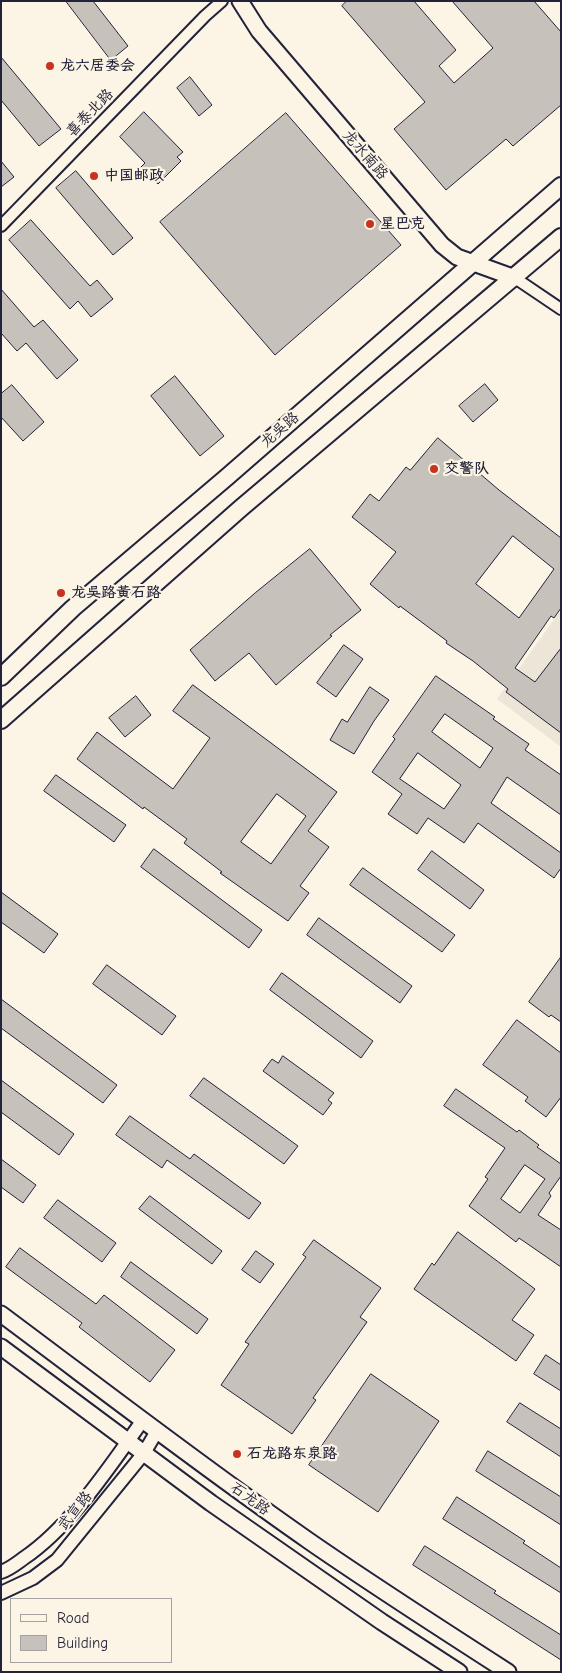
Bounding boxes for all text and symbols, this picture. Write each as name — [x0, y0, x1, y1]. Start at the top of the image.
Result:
place label: 龙六居委会 — [60, 57, 135, 75]
marker: 龙六居委会 — [44, 60, 56, 72]
street label: 喜泰北路 — [63, 85, 117, 141]
street label: 龙水南路 — [339, 126, 391, 184]
place label: 中国邮政 — [104, 167, 164, 185]
marker: 中国邮政 — [88, 170, 100, 182]
place label: 星巴克 — [380, 215, 425, 233]
marker: 星巴克 — [364, 218, 376, 230]
street label: 龙吴路 — [257, 408, 303, 452]
place label: 交警队 — [444, 460, 489, 478]
marker: 交警队 — [428, 463, 440, 475]
place label: 龙吴路黄石路 — [71, 584, 161, 602]
marker: 龙吴路黄石路 — [55, 587, 67, 599]
place label: 石龙路东泉路 — [247, 1445, 337, 1463]
marker: 石龙路东泉路 — [231, 1448, 243, 1460]
street label: 石龙路 — [227, 1478, 273, 1520]
street label: 武宣路 — [54, 1488, 96, 1534]
legend — [10, 1598, 172, 1663]
text: Road — [57, 1609, 89, 1627]
text: Building — [57, 1634, 108, 1652]

